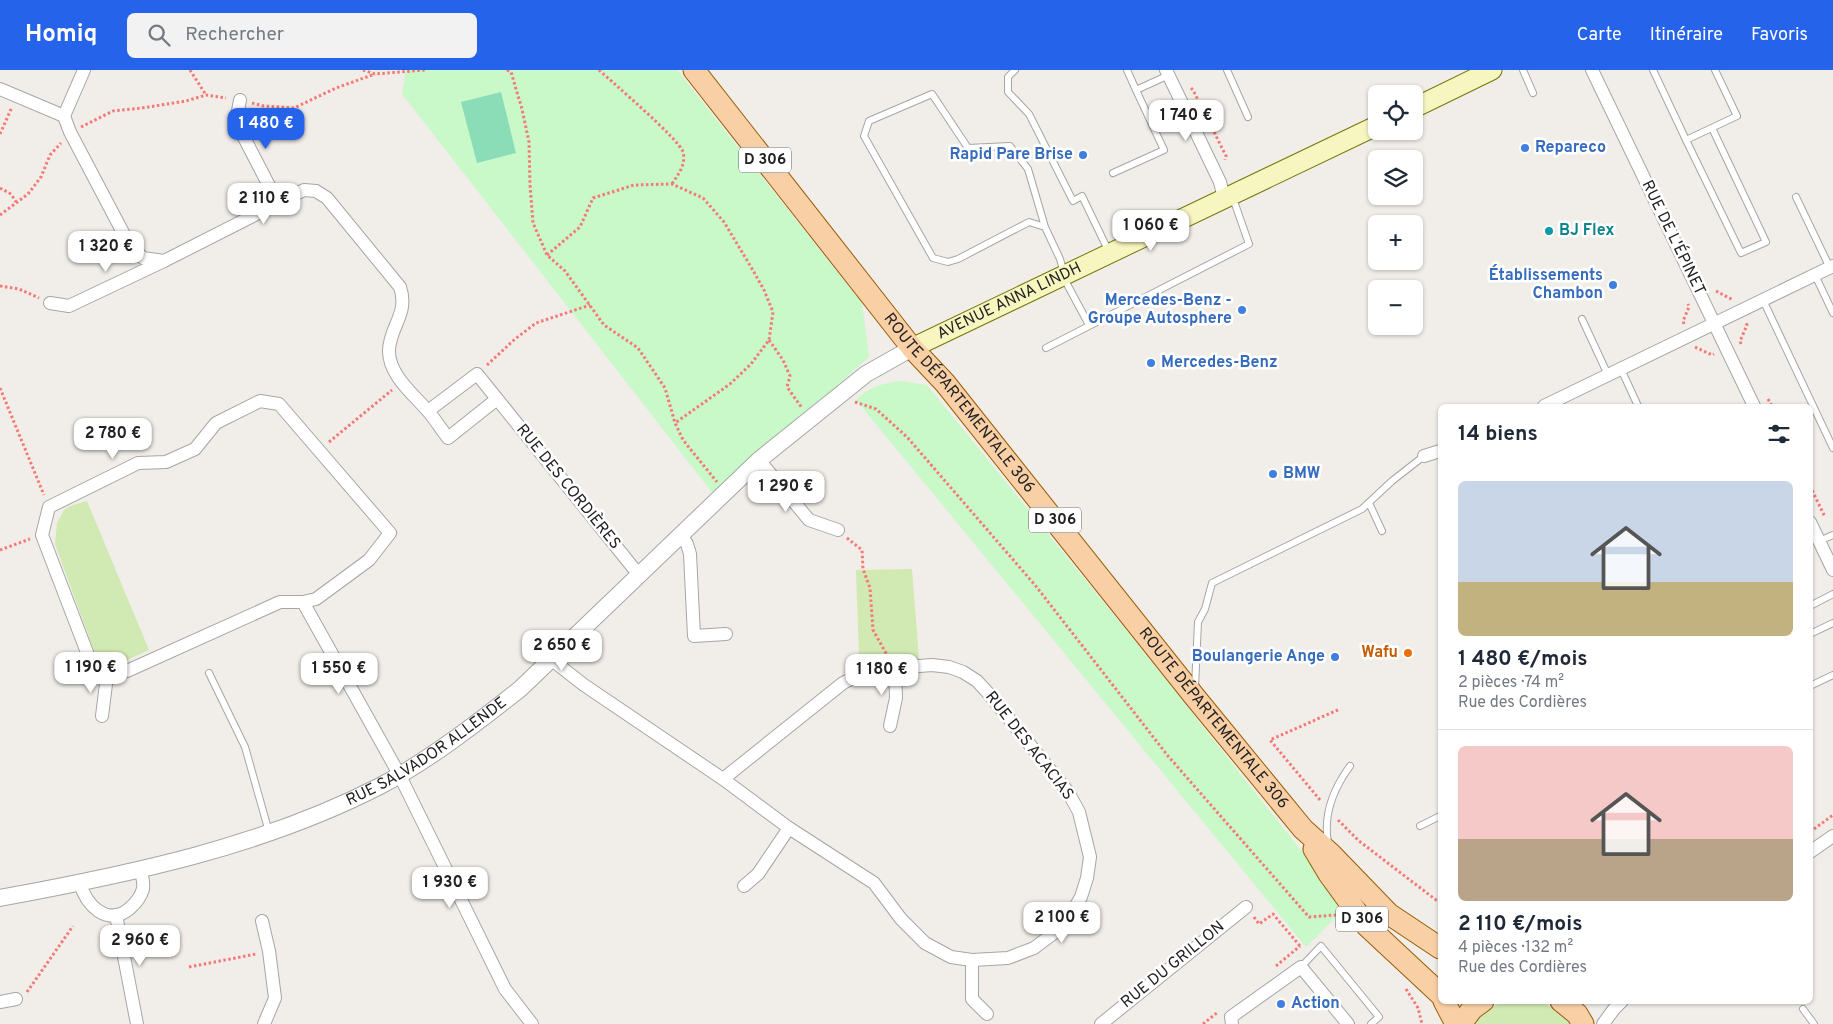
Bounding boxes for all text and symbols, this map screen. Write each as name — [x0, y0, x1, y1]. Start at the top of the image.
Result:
search box — [127, 13, 477, 58]
text: Homiq — [25, 20, 97, 50]
icon: search — [145, 21, 173, 49]
text: Rechercher — [185, 23, 284, 47]
text: Carte — [1577, 24, 1622, 47]
text: Itinéraire — [1650, 24, 1723, 47]
text: Favoris — [1751, 24, 1808, 47]
map controls — [1368, 85, 1423, 335]
button: locate — [1368, 85, 1423, 140]
pin: 1 740 € — [1140, 100, 1232, 142]
text: 1 740 € — [1160, 106, 1212, 126]
pin: 1 480 € — [220, 108, 312, 150]
text: 1 480 € — [238, 114, 294, 134]
place label: Repareco — [1535, 138, 1606, 158]
marker: Repareco — [1519, 142, 1531, 154]
place label: Rapid Pare Brise — [950, 145, 1073, 165]
road number: D 306 — [739, 148, 791, 172]
marker: Rapid Pare Brise — [1077, 149, 1089, 161]
button: layers — [1368, 150, 1423, 205]
street label: RUE DE L'ÉPINET — [1636, 176, 1711, 299]
pin: 2 110 € — [218, 182, 310, 225]
text: 2 110 € — [238, 189, 290, 209]
pin: 1 060 € — [1105, 210, 1197, 252]
button: + — [1368, 215, 1423, 270]
text: 1 060 € — [1123, 216, 1179, 236]
place label: BJ Flex — [1559, 221, 1614, 241]
marker: BJ Flex — [1543, 225, 1555, 237]
pin: 1 320 € — [60, 230, 152, 273]
text: 1 320 € — [79, 237, 133, 257]
street label: AVENUE ANNA LINDH — [934, 258, 1085, 344]
place label: Établissements Chambon — [1489, 264, 1603, 304]
marker: Établissements Chambon — [1607, 279, 1619, 291]
button: − — [1368, 280, 1423, 335]
place label: Mercedes-Benz - Groupe Autosphere — [1088, 291, 1232, 329]
marker: Mercedes-Benz - Groupe Autosphere — [1236, 304, 1248, 316]
street label: ROUTE DÉPARTEMENTALE 306 — [879, 309, 1039, 498]
place label: Mercedes-Benz — [1161, 353, 1278, 373]
marker: Mercedes-Benz — [1145, 357, 1157, 369]
pin: 2 780 € — [67, 418, 159, 460]
street label: RUE DES CORDIÈRES — [511, 419, 626, 554]
icon: filters — [1765, 420, 1793, 448]
text: 14 biens — [1458, 421, 1538, 448]
text: 2 780 € — [85, 424, 141, 444]
place label: BMW — [1283, 464, 1320, 484]
marker: BMW — [1267, 468, 1279, 480]
pin: 1 290 € — [740, 470, 832, 513]
text: 1 290 € — [759, 477, 813, 497]
road number: D 306 — [1029, 508, 1081, 532]
icon: home — [1581, 513, 1671, 603]
street label: ROUTE DÉPARTEMENTALE 306 — [1134, 624, 1293, 813]
pin: 2 650 € — [516, 630, 608, 672]
text: 2 650 € — [533, 636, 591, 656]
place label: Wafu — [1361, 643, 1398, 663]
text: 1 480 €/mois — [1458, 646, 1588, 673]
place label: Boulangerie Ange — [1192, 647, 1325, 667]
marker: Wafu — [1402, 647, 1414, 659]
marker: Boulangerie Ange — [1329, 651, 1341, 663]
pin: 1 190 € — [45, 652, 137, 694]
pin: 1 550 € — [293, 652, 385, 695]
pin: 1 180 € — [836, 654, 928, 696]
text: 1 190 € — [65, 658, 117, 678]
text: 1 550 € — [312, 659, 366, 679]
text: 1 180 € — [856, 660, 908, 680]
text: 2 pièces · 74 m² — [1458, 673, 1564, 693]
street label: RUE DES ACACIAS — [980, 688, 1078, 804]
street label: RUE SALVADOR ALLENDE — [343, 693, 511, 811]
text: Rue des Cordières — [1458, 693, 1587, 713]
icon: home — [1581, 779, 1671, 869]
pin: 1 930 € — [404, 866, 496, 909]
text: 1 930 € — [423, 873, 477, 893]
pin: 2 100 € — [1016, 902, 1108, 944]
road number: D 306 — [1336, 906, 1388, 932]
text: 2 100 € — [1034, 908, 1090, 928]
text: 2 110 €/mois — [1458, 911, 1583, 938]
street label: RUE DU GRILLON — [1117, 917, 1229, 1013]
pin: 2 960 € — [94, 924, 186, 967]
text: 2 960 € — [111, 931, 169, 951]
text: 4 pièces · 132 m² — [1458, 938, 1573, 958]
text: Rue des Cordières — [1458, 958, 1587, 978]
place label: Action — [1291, 994, 1340, 1014]
marker: Action — [1275, 998, 1287, 1010]

